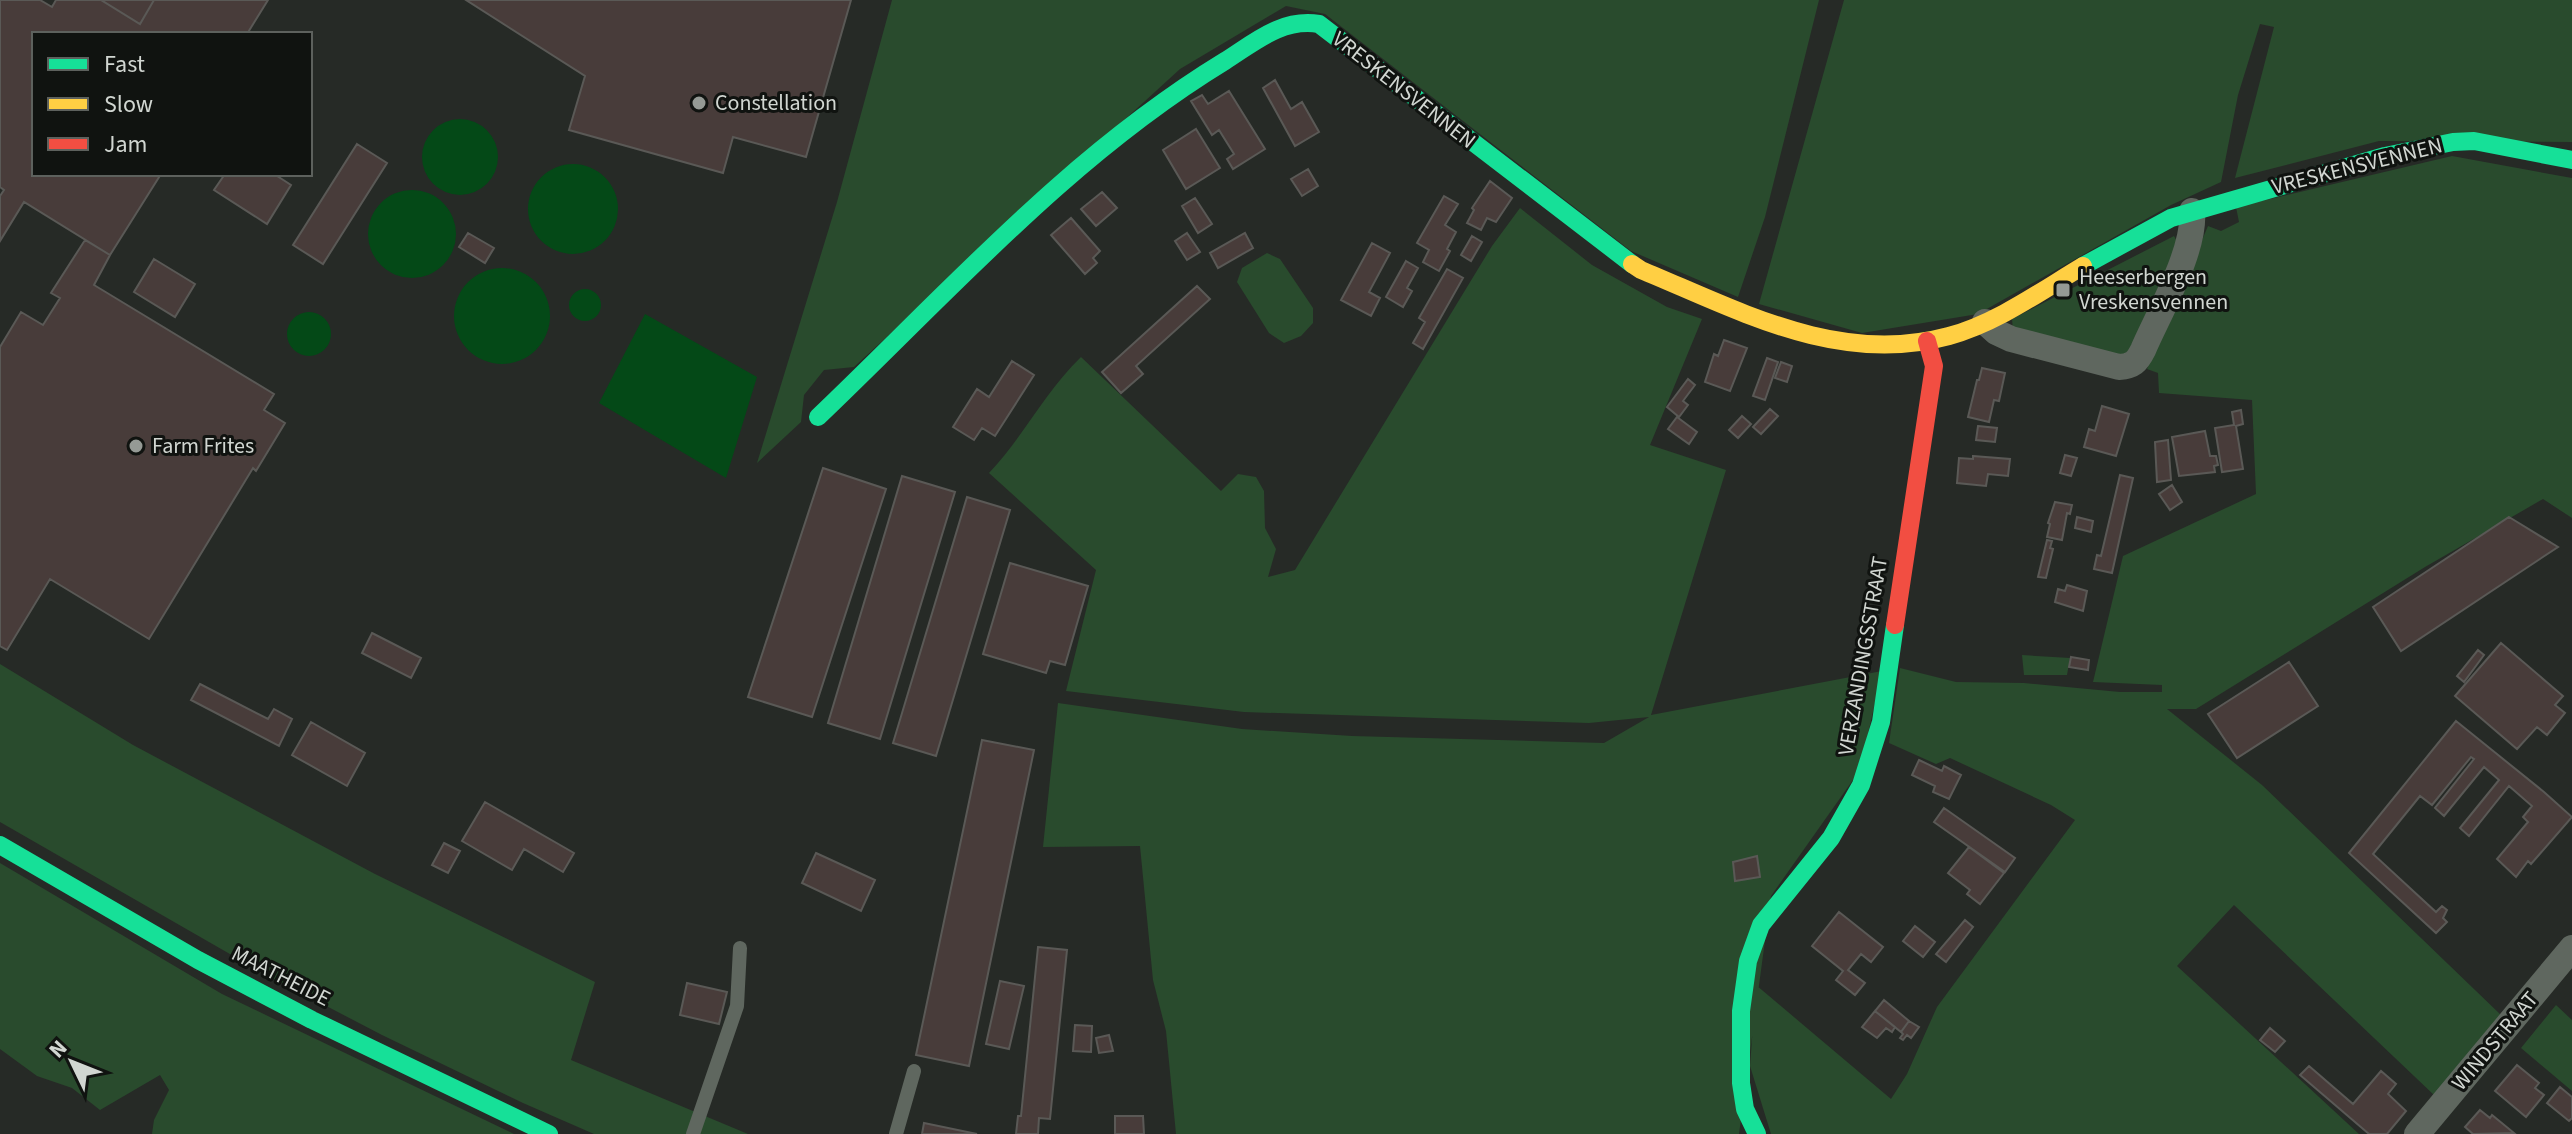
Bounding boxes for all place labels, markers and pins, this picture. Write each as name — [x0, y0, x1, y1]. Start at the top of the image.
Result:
place label: Constellation — [715, 87, 837, 119]
marker: Constellation — [690, 94, 708, 112]
place label: Heeserbergen Vreskensvennen — [2079, 261, 2228, 318]
marker: Heeserbergen Vreskensvennen — [2054, 281, 2072, 299]
place label: Farm Frites — [152, 430, 254, 462]
marker: Farm Frites — [127, 437, 145, 455]

